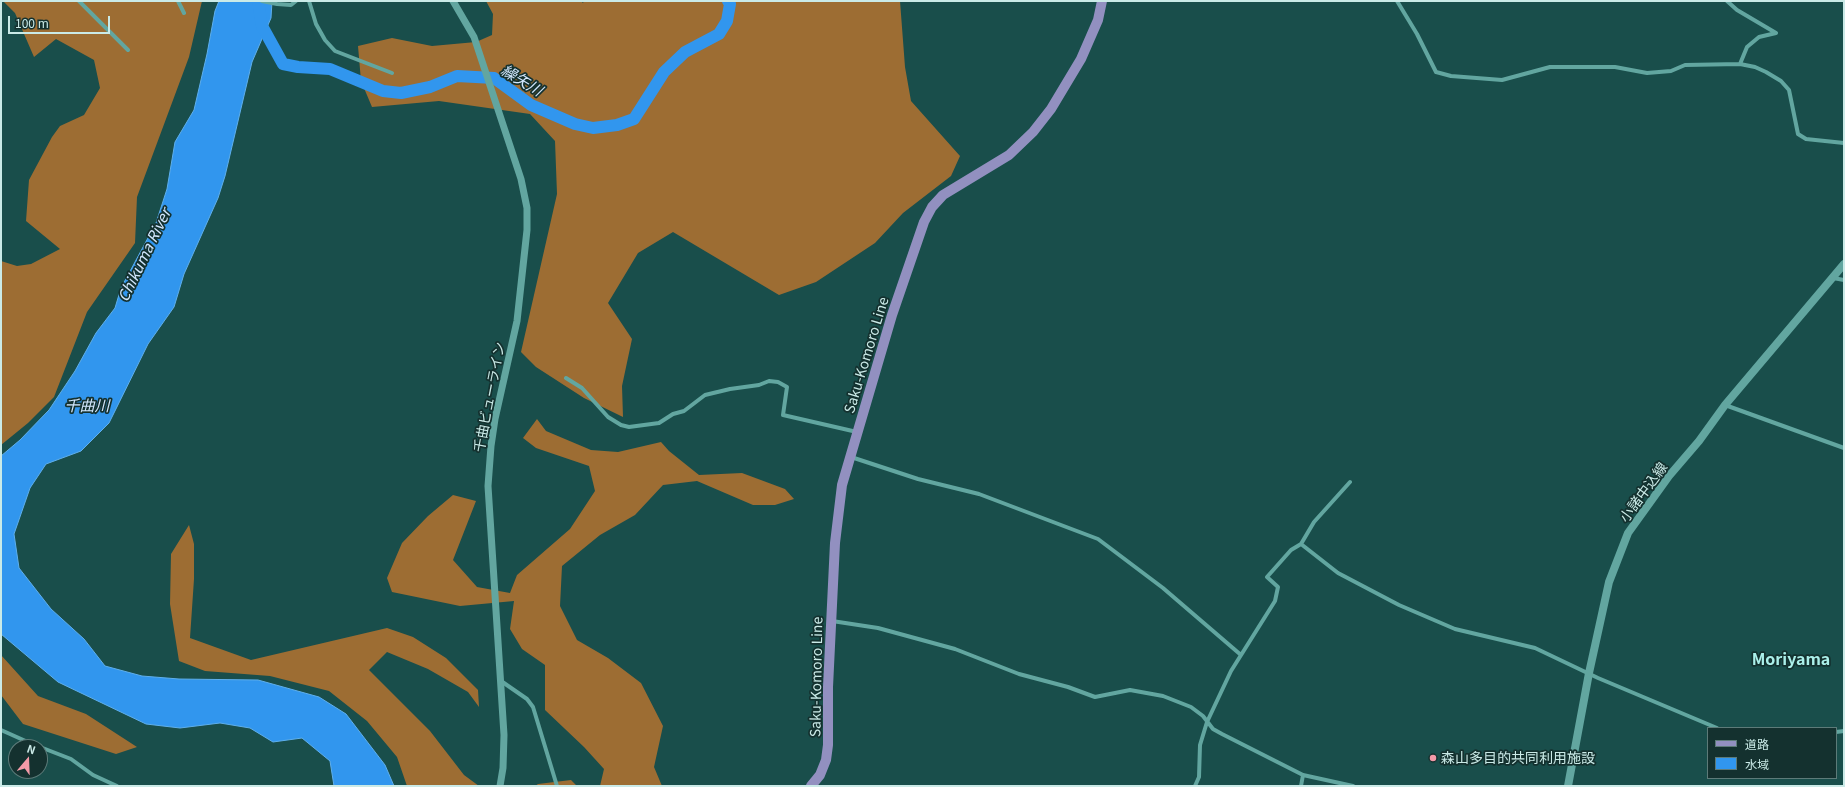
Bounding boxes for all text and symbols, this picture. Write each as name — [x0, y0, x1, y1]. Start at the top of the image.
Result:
scale bar — [10, 8, 112, 34]
text: 100 m — [15, 14, 49, 31]
water label: 繰矢川 — [498, 61, 546, 99]
water label: Chikuma River — [114, 206, 174, 304]
street label: Saku-Komoro Line — [840, 295, 892, 415]
street label: 千曲ビューライン — [470, 340, 508, 454]
water label: 千曲川 — [65, 396, 109, 414]
street label: 小諸中込線 — [1616, 459, 1670, 525]
street label: Saku-Komoro Line — [807, 617, 825, 737]
district label: Moriyama — [1752, 649, 1830, 669]
legend — [1707, 727, 1837, 779]
text: 道路 — [1745, 735, 1769, 752]
north arrow — [8, 739, 48, 779]
text: N — [25, 740, 38, 758]
place label: 森山多目的共同利用施設 — [1441, 750, 1595, 766]
marker: 森山多目的共同利用施設 — [1428, 753, 1438, 763]
text: 水域 — [1745, 755, 1769, 772]

